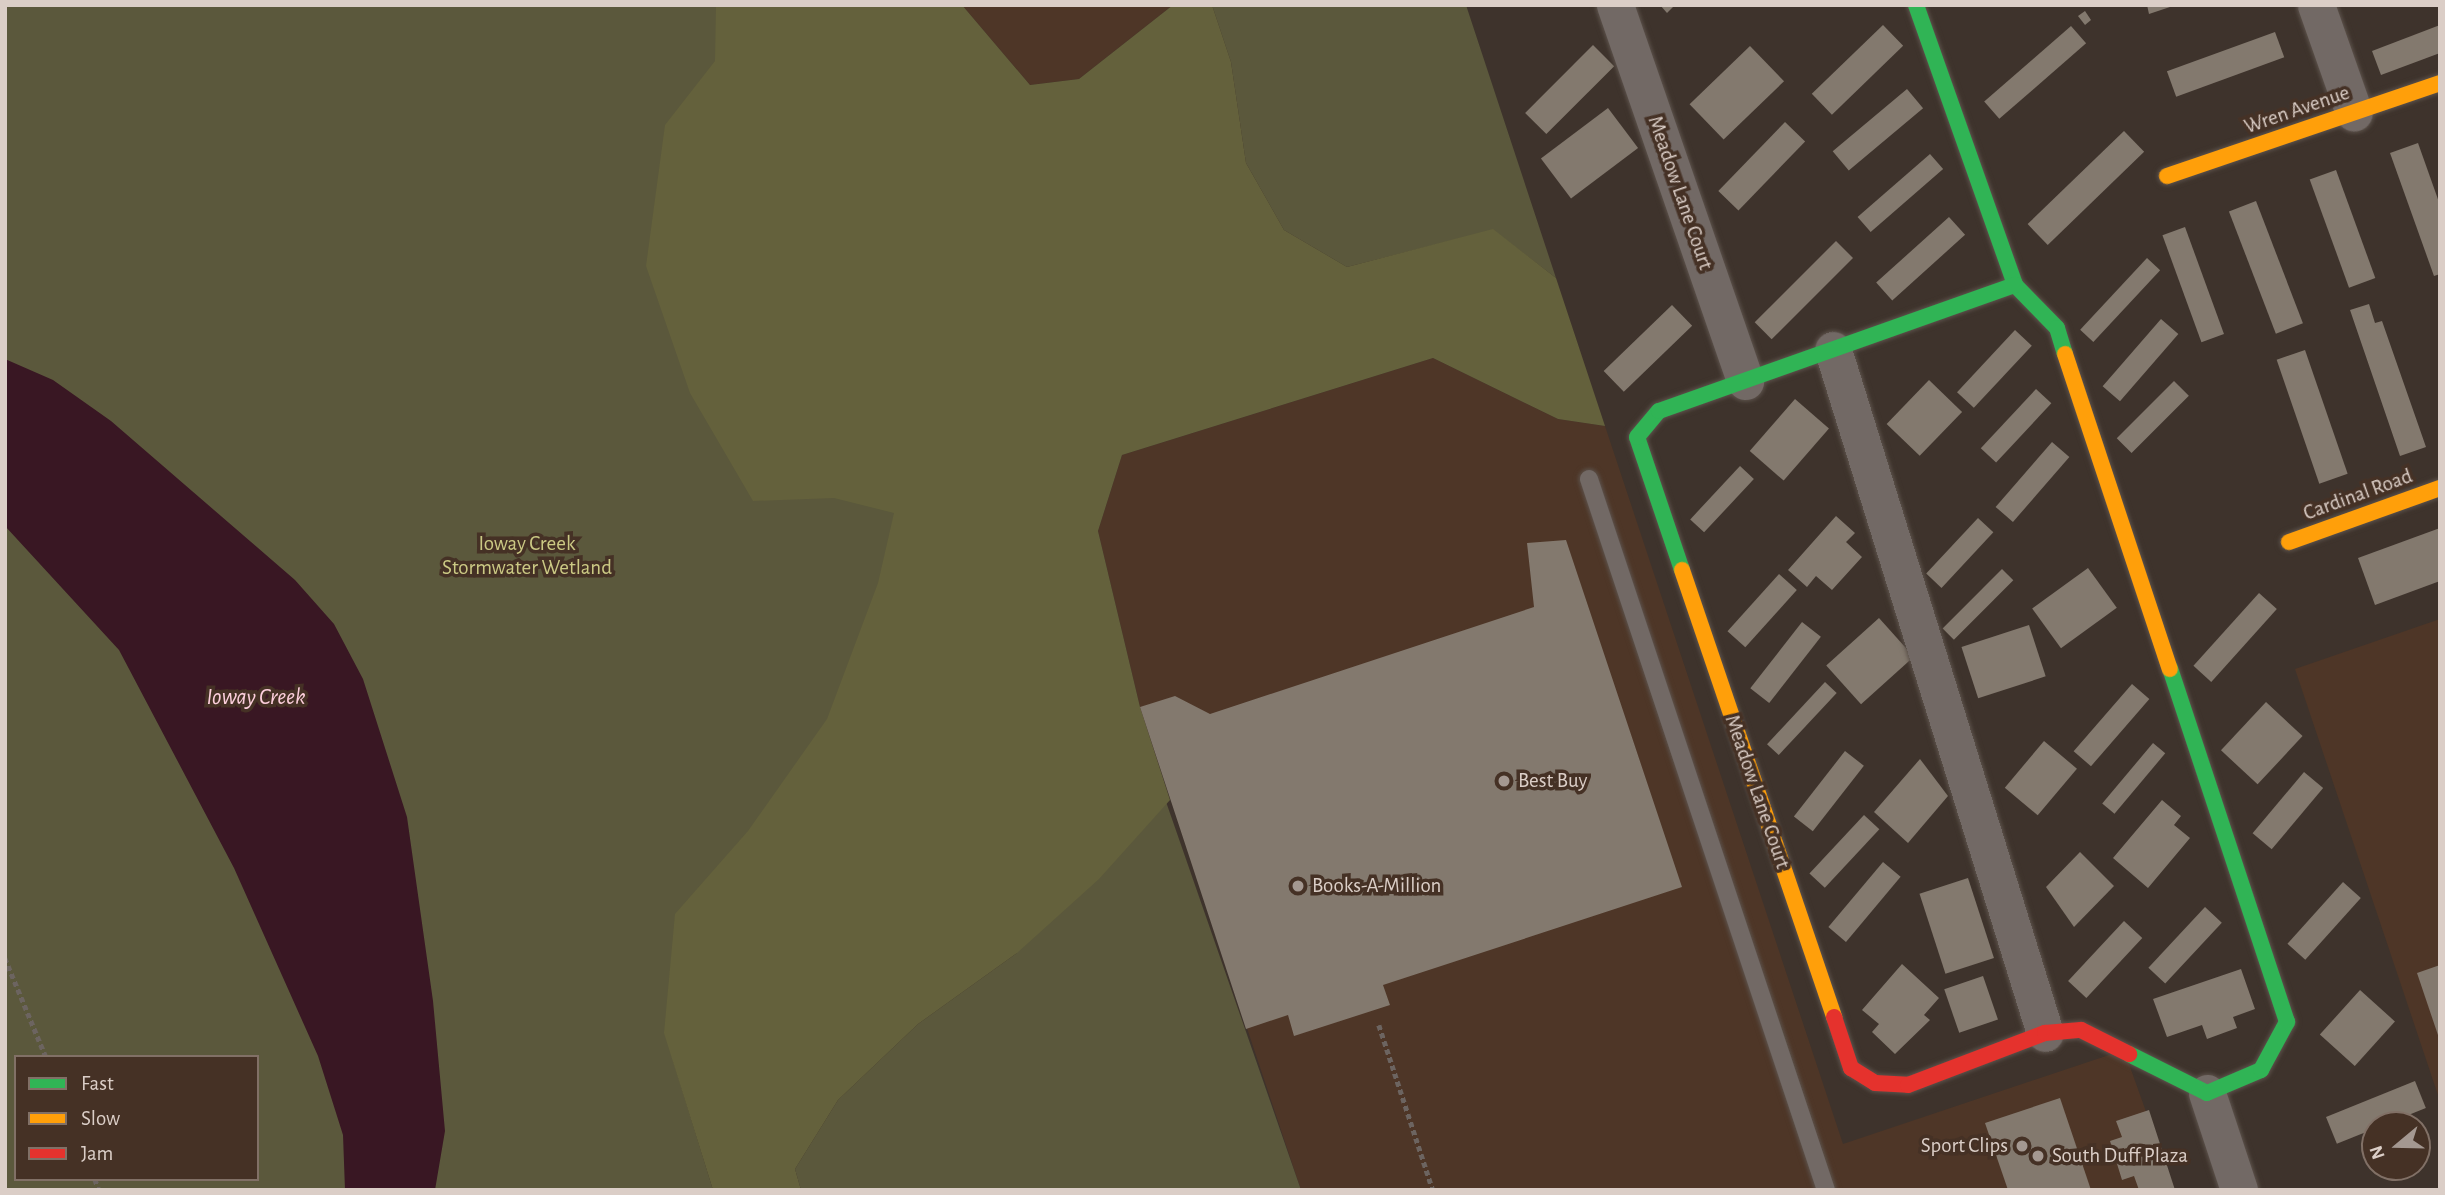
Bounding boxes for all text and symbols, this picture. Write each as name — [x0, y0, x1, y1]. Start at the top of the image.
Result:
street label: Wren Avenue — [2241, 80, 2353, 140]
street label: Meadow Lane Court — [1642, 113, 1718, 273]
street label: Cardinal Road — [2300, 464, 2416, 526]
park label: Ioway Creek Stormwater Wetland — [442, 531, 612, 581]
water label: Ioway Creek — [206, 684, 306, 712]
street label: Meadow Lane Court — [1719, 712, 1795, 872]
place label: Best Buy — [1518, 768, 1587, 794]
marker: Best Buy — [1496, 773, 1512, 789]
place label: Books-A-Million — [1312, 873, 1441, 899]
marker: Books-A-Million — [1290, 878, 1306, 894]
legend — [14, 1055, 259, 1181]
text: Fast — [81, 1073, 114, 1094]
text: Slow — [81, 1108, 120, 1129]
north arrow — [2361, 1111, 2431, 1181]
place label: Sport Clips — [1921, 1133, 2008, 1159]
marker: Sport Clips — [2014, 1138, 2030, 1154]
text: Jam — [81, 1143, 113, 1164]
place label: South Duff Plaza — [2052, 1143, 2188, 1169]
text: N — [2366, 1143, 2389, 1162]
marker: South Duff Plaza — [2030, 1148, 2046, 1164]

